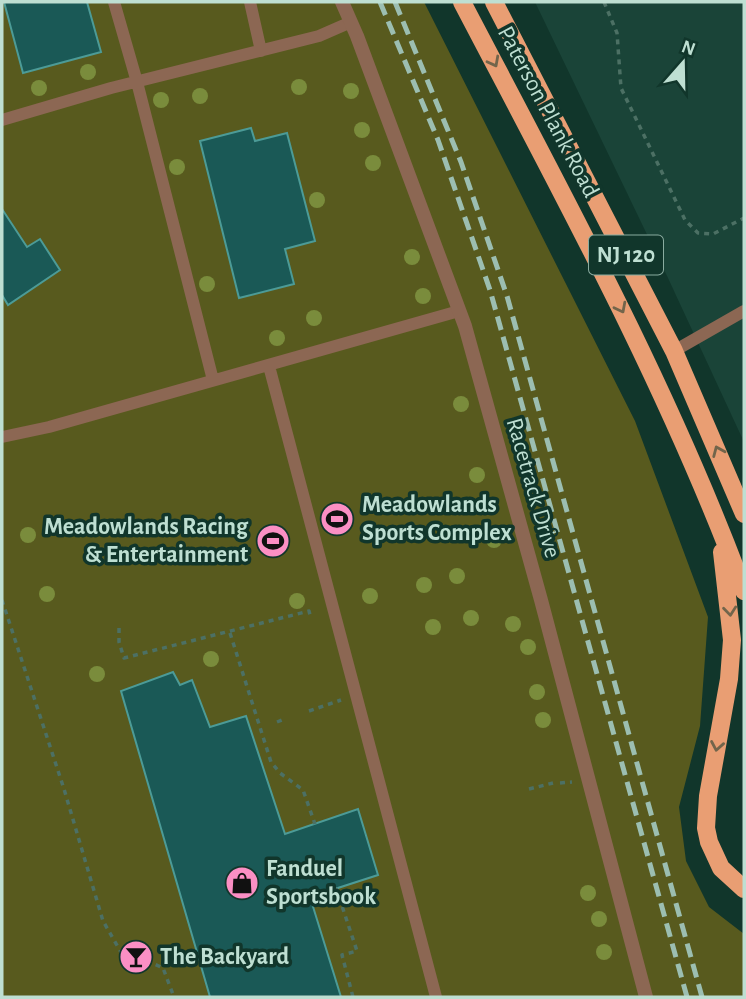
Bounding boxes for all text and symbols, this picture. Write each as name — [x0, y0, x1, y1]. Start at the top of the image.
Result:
street label: Paterson Plank Road — [493, 22, 603, 202]
north arrow — [648, 28, 718, 98]
text: N — [679, 37, 698, 60]
one-way arrow — [486, 55, 499, 67]
road number: NJ 120 — [589, 236, 663, 274]
one-way arrow — [613, 301, 627, 313]
street label: Racetrack Drive — [502, 415, 564, 561]
one-way arrow — [713, 446, 727, 458]
place label: Meadowlands Sports Complex — [362, 493, 512, 545]
sports icon: Meadowlands Sports Complex — [318, 500, 356, 538]
place label: Meadowlands Racing & Entertainment — [44, 515, 249, 567]
sports icon: Meadowlands Racing & Entertainment — [254, 522, 292, 560]
one-way arrow — [723, 605, 738, 617]
one-way arrow — [710, 740, 725, 752]
place label: Fanduel Sportsbook — [266, 857, 376, 909]
shop icon: Fanduel Sportsbook — [223, 864, 261, 902]
bar icon: The Backyard — [117, 938, 155, 976]
place label: The Backyard — [160, 945, 290, 969]

